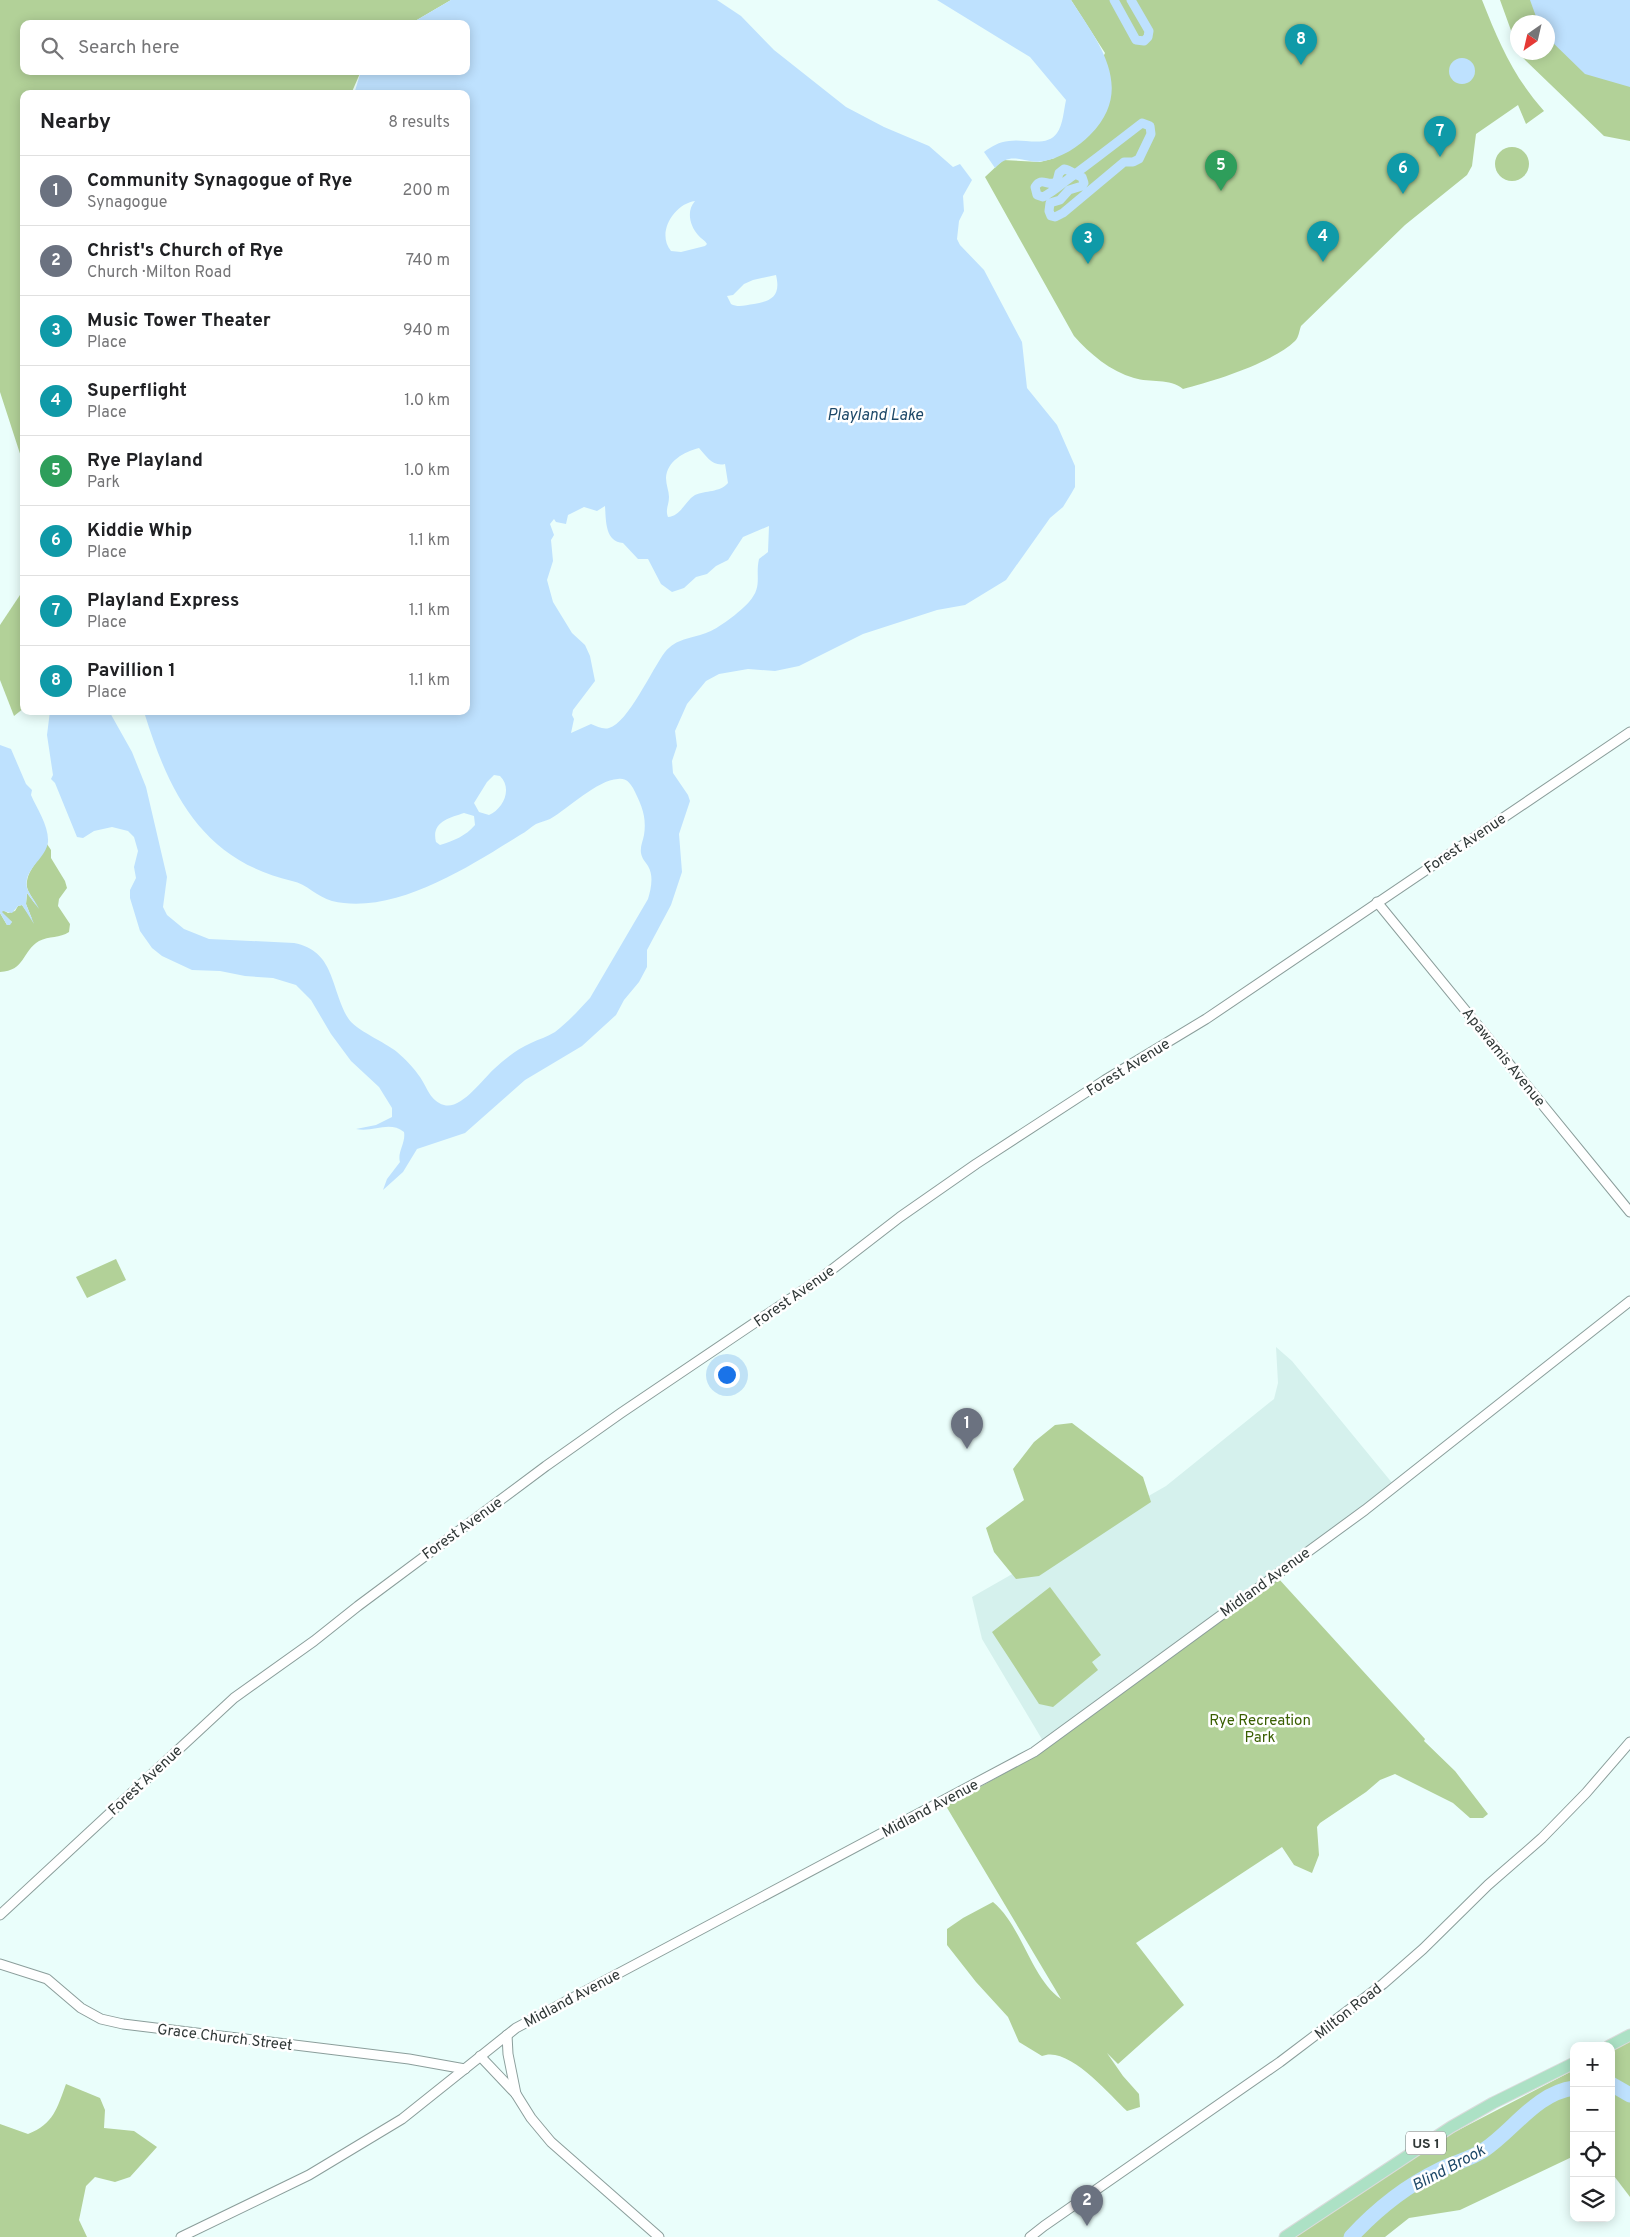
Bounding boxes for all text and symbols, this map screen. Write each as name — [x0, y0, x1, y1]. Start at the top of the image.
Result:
north arrow — [1510, 15, 1555, 60]
search box — [20, 20, 470, 75]
pin: 8 — [1285, 24, 1317, 65]
icon: search — [38, 34, 66, 62]
text: Search here — [78, 36, 180, 60]
text: Nearby — [40, 109, 111, 136]
text: 8 results — [388, 113, 450, 133]
pin: 7 — [1424, 116, 1456, 157]
pin: 5 — [1205, 150, 1237, 191]
pin: 6 — [1387, 153, 1419, 194]
text: Community Synagogue of Rye — [87, 169, 352, 193]
text: 1 — [53, 181, 59, 201]
text: 200 m — [402, 181, 450, 201]
text: Synagogue — [87, 193, 167, 213]
pin: 4 — [1307, 221, 1339, 262]
pin: 3 — [1072, 223, 1104, 264]
text: Christ's Church of Rye — [87, 239, 283, 263]
text: 2 — [51, 251, 61, 271]
text: 740 m — [406, 251, 450, 271]
text: Church · Milton Road — [87, 263, 232, 283]
text: Music Tower Theater — [87, 309, 271, 333]
text: 3 — [51, 321, 61, 341]
text: 940 m — [403, 321, 450, 341]
text: Place — [87, 333, 127, 353]
text: Superflight — [87, 379, 187, 403]
text: 4 — [51, 391, 61, 411]
text: 1.0 km — [404, 391, 450, 411]
text: Place — [87, 403, 127, 423]
water label: Playland Lake — [827, 406, 924, 426]
text: Rye Playland — [87, 449, 203, 473]
text: 5 — [51, 461, 61, 481]
text: 1.0 km — [404, 461, 450, 481]
text: Park — [87, 473, 120, 493]
text: Kiddie Whip — [87, 519, 192, 543]
text: 6 — [51, 531, 61, 551]
text: 1.1 km — [409, 531, 450, 551]
text: Place — [87, 543, 127, 563]
text: Playland Express — [87, 589, 239, 613]
text: 7 — [52, 601, 60, 621]
text: 1.1 km — [409, 601, 450, 621]
text: Place — [87, 613, 127, 633]
text: Pavillion 1 — [87, 659, 176, 683]
text: 8 — [51, 671, 61, 691]
text: 1.1 km — [409, 671, 450, 691]
text: Place — [87, 683, 127, 703]
street label: Forest Avenue — [1421, 810, 1510, 879]
street label: Apawamis Avenue — [1457, 1005, 1549, 1111]
street label: Forest Avenue — [1084, 1035, 1174, 1101]
street label: Forest Avenue — [751, 1262, 839, 1332]
your location — [714, 1362, 740, 1388]
pin: 1 — [951, 1408, 983, 1449]
street label: Forest Avenue — [419, 1494, 507, 1565]
street label: Midland Avenue — [1217, 1544, 1315, 1622]
park label: Rye Recreation Park — [1209, 1712, 1311, 1748]
street label: Forest Avenue — [105, 1742, 187, 1820]
street label: Midland Avenue — [879, 1776, 982, 1843]
street label: Midland Avenue — [521, 1966, 624, 2033]
street label: Milton Road — [1311, 1980, 1386, 2044]
street label: Grace Church Street — [156, 2021, 294, 2056]
map controls — [1570, 2042, 1615, 2222]
button: + — [1570, 2042, 1615, 2087]
button: − — [1570, 2087, 1615, 2132]
road number: US 1 — [1406, 2132, 1446, 2154]
button: locate — [1570, 2132, 1615, 2177]
water label: Blind Brook — [1409, 2141, 1490, 2196]
button: layers — [1570, 2177, 1615, 2222]
pin: 2 — [1071, 2185, 1103, 2226]

